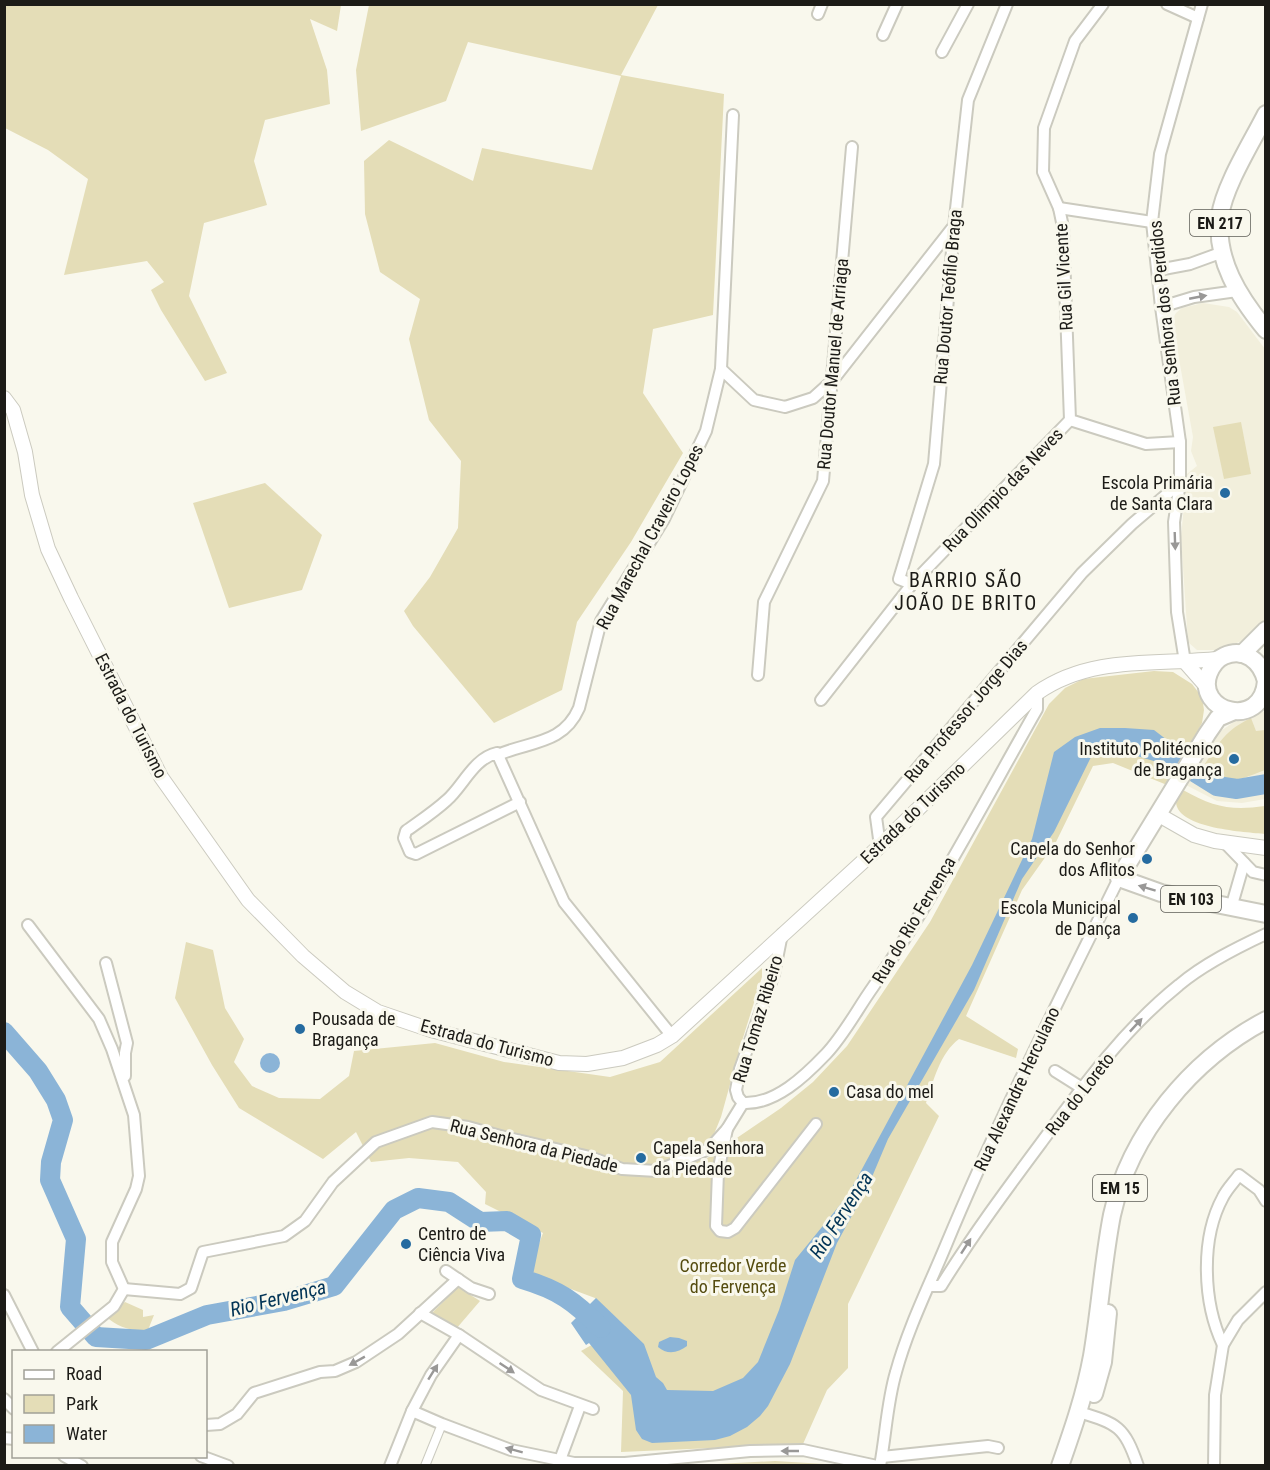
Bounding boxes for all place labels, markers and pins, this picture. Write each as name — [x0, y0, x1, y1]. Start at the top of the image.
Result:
place label: Escola Primária de Santa Clara — [1102, 472, 1213, 514]
marker: Escola Primária de Santa Clara — [1218, 486, 1232, 500]
place label: Instituto Politécnico de Bragança — [1079, 738, 1222, 780]
marker: Instituto Politécnico de Bragança — [1227, 752, 1241, 766]
place label: Capela do Senhor dos Aflitos — [1010, 838, 1136, 880]
marker: Capela do Senhor dos Aflitos — [1140, 852, 1154, 866]
place label: Escola Municipal de Dança — [1000, 897, 1121, 939]
marker: Escola Municipal de Dança — [1126, 911, 1140, 925]
place label: Pousada de Bragança — [312, 1008, 395, 1050]
marker: Pousada de Bragança — [293, 1022, 307, 1036]
place label: Casa do mel — [846, 1081, 934, 1102]
marker: Casa do mel — [827, 1085, 841, 1099]
place label: Capela Senhora da Piedade — [653, 1137, 764, 1179]
marker: Capela Senhora da Piedade — [634, 1151, 648, 1165]
place label: Centro de Ciência Viva — [418, 1223, 505, 1265]
marker: Centro de Ciência Viva — [399, 1237, 413, 1251]

